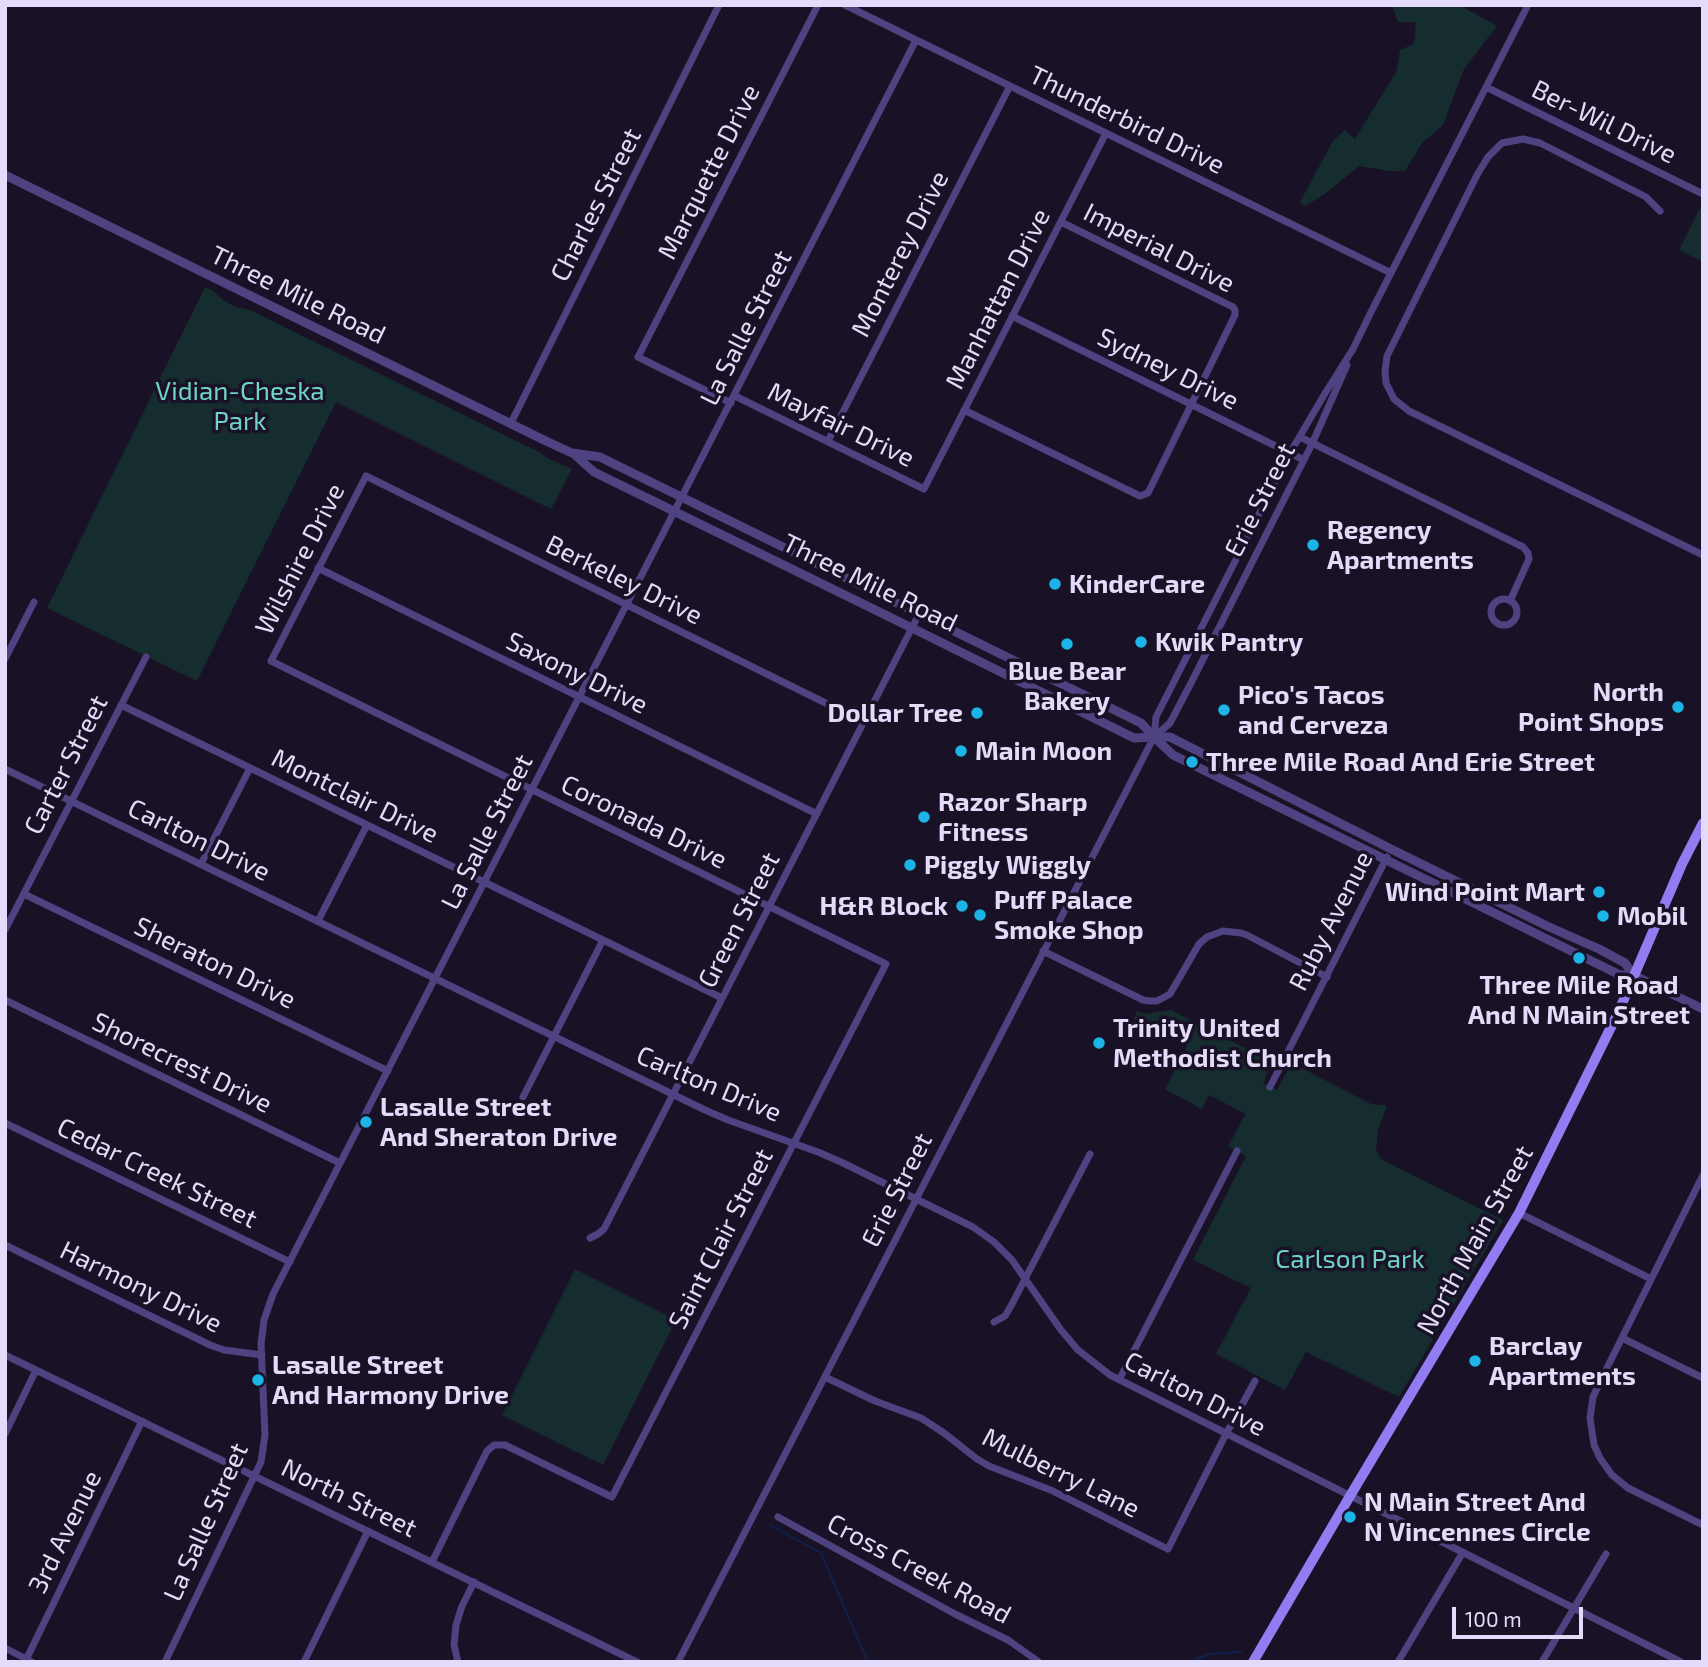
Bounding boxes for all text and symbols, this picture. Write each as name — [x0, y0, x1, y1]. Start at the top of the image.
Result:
street label: Thunderbird Drive — [1024, 59, 1230, 181]
street label: Ber-Wil Drive — [1527, 74, 1681, 170]
street label: Marquette Drive — [651, 79, 767, 265]
street label: Charles Street — [544, 123, 648, 287]
street label: Monterey Drive — [845, 166, 955, 342]
street label: Imperial Drive — [1078, 197, 1240, 299]
street label: Manhattan Drive — [939, 204, 1057, 394]
street label: Three Mile Road — [205, 239, 391, 351]
street label: La Salle Street — [694, 245, 798, 411]
street label: Sydney Drive — [1092, 321, 1244, 417]
park label: Vidian-Cheska Park — [155, 375, 325, 436]
street label: Mayfair Drive — [763, 376, 919, 474]
street label: Erie Street — [1218, 438, 1302, 562]
street label: Wilshire Drive — [249, 478, 351, 640]
place label: Regency Apartments — [1327, 514, 1474, 576]
street label: Three Mile Road — [777, 527, 963, 639]
street label: Berkeley Drive — [541, 529, 707, 631]
marker: Regency Apartments — [1305, 537, 1321, 553]
place label: KinderCare — [1069, 568, 1205, 600]
marker: KinderCare — [1047, 576, 1063, 592]
street label: Saxony Drive — [501, 625, 653, 721]
place label: Kwik Pantry — [1155, 626, 1303, 658]
marker: Kwik Pantry — [1133, 634, 1149, 650]
marker: Blue Bear Bakery — [1059, 636, 1075, 652]
place label: Blue Bear Bakery — [1008, 655, 1126, 716]
place label: North Point Shops — [1518, 676, 1664, 738]
place label: Pico's Tacos and Cerveza — [1238, 679, 1388, 740]
street label: Carter Street — [18, 690, 114, 840]
place label: Dollar Tree — [827, 697, 963, 729]
marker: North Point Shops — [1670, 699, 1686, 715]
marker: Pico's Tacos and Cerveza — [1216, 702, 1232, 718]
marker: Dollar Tree — [969, 705, 985, 721]
place label: Main Moon — [975, 735, 1112, 767]
street label: Montclair Drive — [267, 742, 443, 850]
marker: Main Moon — [953, 743, 969, 759]
place label: Three Mile Road And Erie Street — [1206, 746, 1595, 778]
street label: La Salle Street — [435, 749, 539, 915]
marker: Three Mile Road And Erie Street — [1184, 754, 1200, 770]
street label: Coronada Drive — [556, 768, 732, 876]
place label: Razor Sharp Fitness — [938, 786, 1088, 848]
street label: Carlton Drive — [123, 792, 275, 888]
marker: Razor Sharp Fitness — [916, 809, 932, 825]
street label: Ruby Avenue — [1283, 846, 1379, 996]
street label: Green Street — [692, 847, 786, 993]
place label: Piggly Wiggly — [924, 849, 1091, 881]
marker: Piggly Wiggly — [902, 857, 918, 873]
place label: Wind Point Mart — [1385, 876, 1585, 908]
place label: Puff Palace Smoke Shop — [994, 884, 1144, 946]
marker: Wind Point Mart — [1591, 884, 1607, 900]
place label: H&R Block — [819, 890, 948, 922]
marker: H&R Block — [954, 898, 970, 914]
place label: Mobil — [1617, 900, 1687, 932]
marker: Puff Palace Smoke Shop — [972, 907, 988, 923]
marker: Mobil — [1595, 908, 1611, 924]
street label: Sheraton Drive — [129, 910, 301, 1016]
marker: Three Mile Road And N Main Street — [1571, 950, 1587, 966]
place label: Three Mile Road And N Main Street — [1468, 969, 1690, 1030]
street label: Shorecrest Drive — [87, 1006, 277, 1120]
place label: Trinity United Methodist Church — [1113, 1012, 1332, 1074]
marker: Trinity United Methodist Church — [1091, 1035, 1107, 1051]
street label: Carlton Drive — [632, 1039, 786, 1129]
place label: Lasalle Street And Sheraton Drive — [380, 1091, 618, 1152]
street label: Cedar Creek Street — [52, 1111, 262, 1235]
marker: Lasalle Street And Sheraton Drive — [358, 1114, 374, 1130]
street label: Erie Street — [855, 1128, 939, 1252]
street label: North Main Street — [1410, 1140, 1540, 1340]
street label: Saint Clair Street — [662, 1144, 780, 1334]
street label: Harmony Drive — [55, 1234, 227, 1340]
park label: Carlson Park — [1275, 1243, 1425, 1275]
place label: Barclay Apartments — [1489, 1330, 1636, 1392]
street label: Carlton Drive — [1119, 1345, 1271, 1443]
place label: Lasalle Street And Harmony Drive — [272, 1349, 509, 1410]
marker: Barclay Apartments — [1467, 1353, 1483, 1369]
marker: Lasalle Street And Harmony Drive — [250, 1372, 266, 1388]
street label: Mulberry Lane — [977, 1421, 1145, 1525]
street label: La Salle Street — [157, 1438, 255, 1606]
street label: North Street — [276, 1452, 422, 1544]
street label: 3rd Avenue — [22, 1466, 108, 1598]
place label: N Main Street And N Vincennes Circle — [1364, 1486, 1591, 1548]
street label: Cross Creek Road — [822, 1507, 1016, 1631]
marker: N Main Street And N Vincennes Circle — [1342, 1509, 1358, 1525]
scale bar — [1456, 1594, 1587, 1638]
text: 100 m — [1465, 1606, 1522, 1631]

